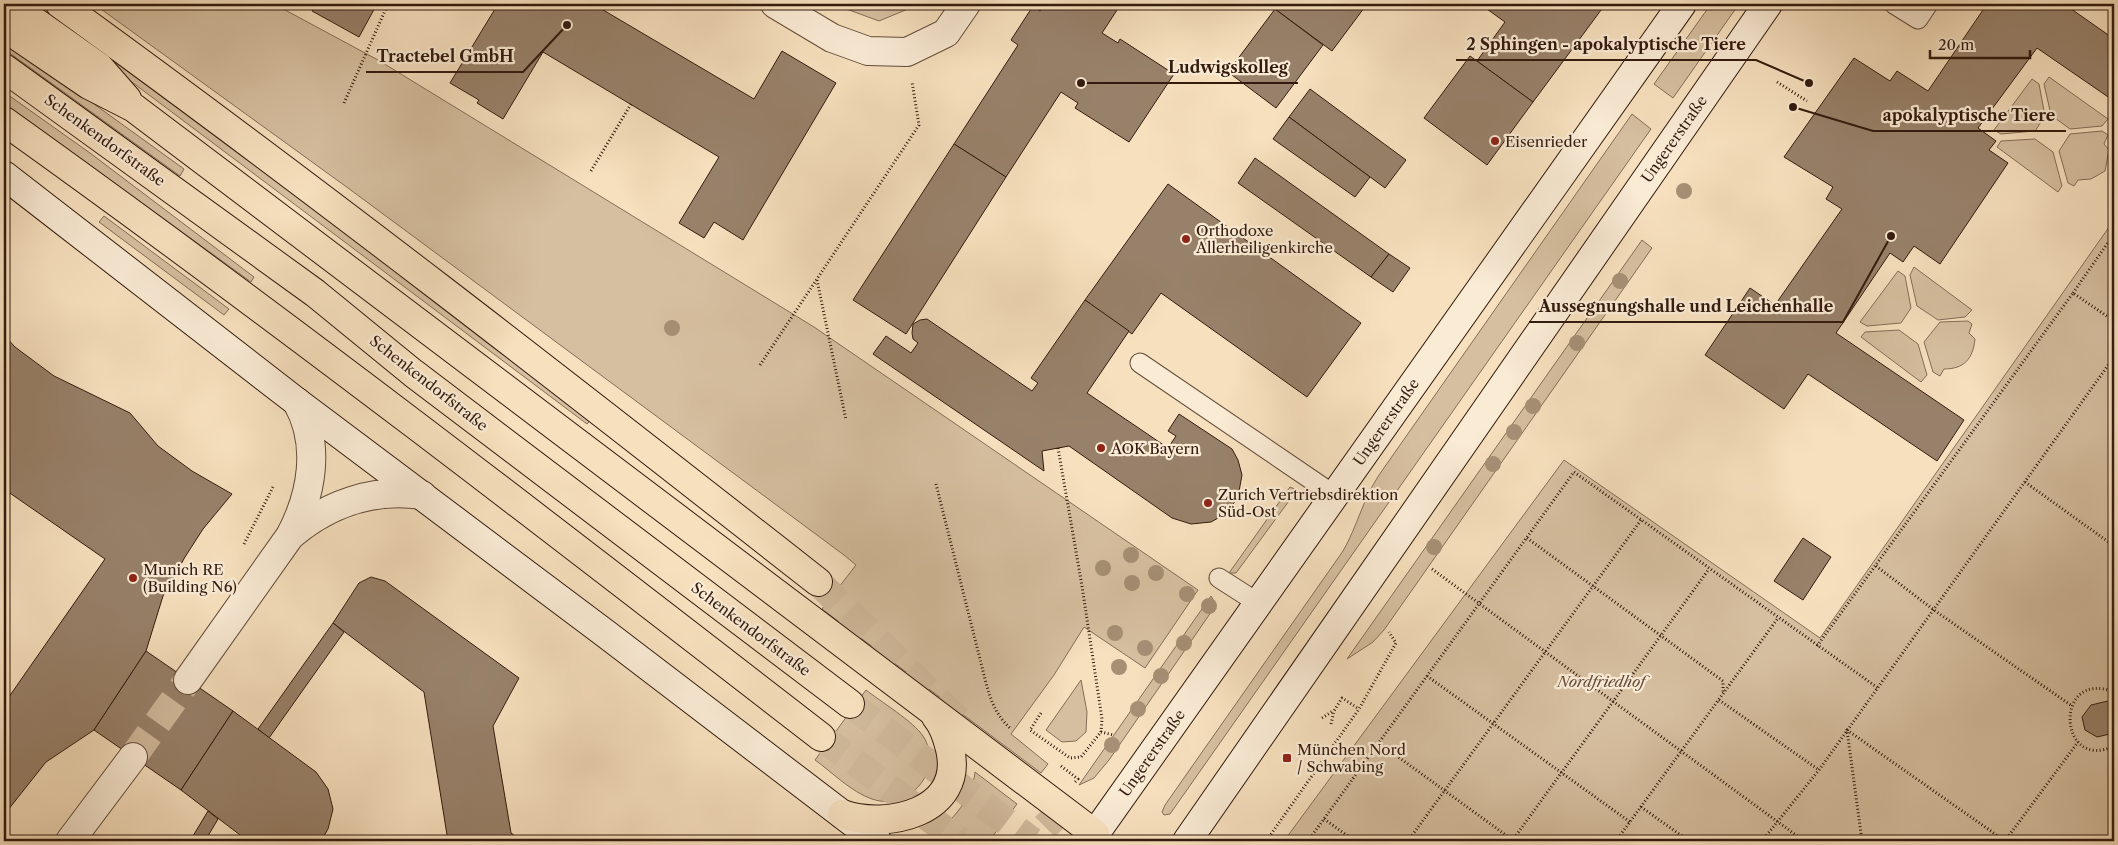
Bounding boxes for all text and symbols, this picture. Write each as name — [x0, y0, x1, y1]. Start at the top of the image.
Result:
scale bar — [1930, 28, 2030, 60]
callout: 2 Sphingen - apokalyptische Tiere — [1456, 29, 1756, 60]
text: 2 Sphingen - apokalyptische Tiere — [1466, 34, 1746, 54]
text: 20 m — [1938, 35, 1974, 54]
callout: Tractebel GmbH — [366, 41, 523, 72]
text: Tractebel GmbH — [376, 46, 514, 66]
callout: Ludwigskolleg — [1158, 52, 1298, 83]
text: Ludwigskolleg — [1168, 57, 1289, 77]
street label: Schenkendorfstraße — [41, 90, 169, 190]
street label: Ungererstraße — [1637, 92, 1711, 186]
callout: apokalyptische Tiere — [1873, 100, 2066, 131]
text: apokalyptische Tiere — [1883, 105, 2056, 125]
place label: Eisenrieder — [1505, 132, 1588, 151]
marker: Eisenrieder — [1489, 135, 1501, 147]
place label: Orthodoxe Allerheiligenkirche — [1195, 221, 1333, 257]
marker: Orthodoxe Allerheiligenkirche — [1180, 233, 1192, 245]
callout: Aussegnungshalle und Leichenhalle — [1529, 291, 1843, 322]
text: Aussegnungshalle und Leichenhalle — [1538, 296, 1834, 316]
street label: Schenkendorfstraße — [366, 331, 492, 435]
street label: Ungererstraße — [1349, 375, 1423, 469]
place label: AOK Bayern — [1110, 439, 1200, 458]
marker: AOK Bayern — [1095, 442, 1107, 454]
place label: Zurich Vertriebsdirektion Süd-Ost — [1218, 485, 1399, 521]
marker: Zurich Vertriebsdirektion Süd-Ost — [1202, 497, 1214, 509]
place label: Munich RE (Building N6) — [143, 560, 237, 596]
marker: Munich RE (Building N6) — [127, 572, 139, 584]
street label: Schenkendorfstraße — [688, 578, 814, 680]
park label: Nordfriedhof — [1556, 672, 1650, 691]
street label: Ungererstraße — [1115, 706, 1189, 800]
place label: München Nord / Schwabing — [1297, 740, 1406, 776]
marker: München Nord / Schwabing — [1281, 752, 1293, 764]

